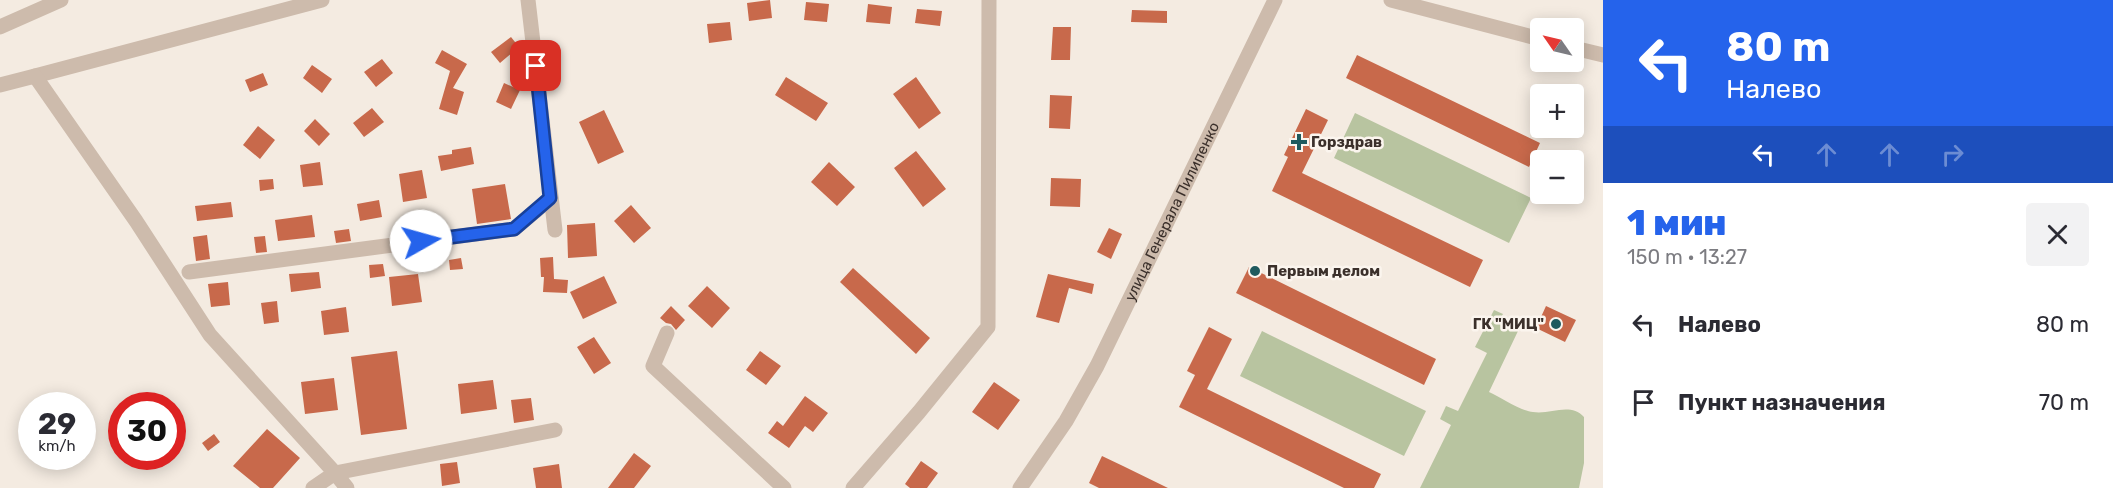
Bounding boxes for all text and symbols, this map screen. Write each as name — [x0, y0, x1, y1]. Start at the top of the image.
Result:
north arrow — [1530, 18, 1584, 72]
map controls — [1530, 18, 1584, 204]
text: 80 m — [1726, 22, 1830, 72]
icon: left — [1627, 24, 1705, 102]
pin — [510, 40, 561, 91]
icon: arrive — [519, 49, 552, 82]
text: Налево — [1726, 73, 1822, 105]
button: + — [1530, 84, 1584, 138]
street label: улица Генерала Пилипенко — [1121, 119, 1223, 304]
place label: Горздрав — [1311, 133, 1382, 151]
marker: Горздрав — [1292, 135, 1306, 149]
icon: left — [1747, 138, 1780, 171]
icon: ahead — [1810, 138, 1843, 171]
icon: ahead — [1873, 138, 1906, 171]
icon: right — [1936, 138, 1969, 171]
button: − — [1530, 150, 1584, 204]
text: 1 мин — [1627, 201, 1727, 244]
button: close — [2026, 203, 2089, 266]
position arrow — [389, 209, 453, 273]
text: 150 m · 13:27 — [1627, 245, 1747, 269]
place label: Первым делом — [1267, 262, 1380, 280]
marker: Первым делом — [1248, 264, 1262, 278]
icon: left — [1627, 308, 1660, 341]
text: Налево — [1678, 311, 1761, 338]
text: 80 m — [2036, 311, 2089, 338]
place label: ГК "МИЦ" — [1473, 315, 1544, 333]
marker: ГК "МИЦ" — [1549, 317, 1563, 331]
icon: arrive — [1627, 386, 1660, 419]
text: Пункт назначения — [1678, 389, 1886, 416]
text: 70 m — [2039, 389, 2089, 416]
speed limit sign: 30 — [108, 392, 186, 470]
text: 29 — [38, 406, 76, 442]
text: km/h — [38, 437, 76, 455]

